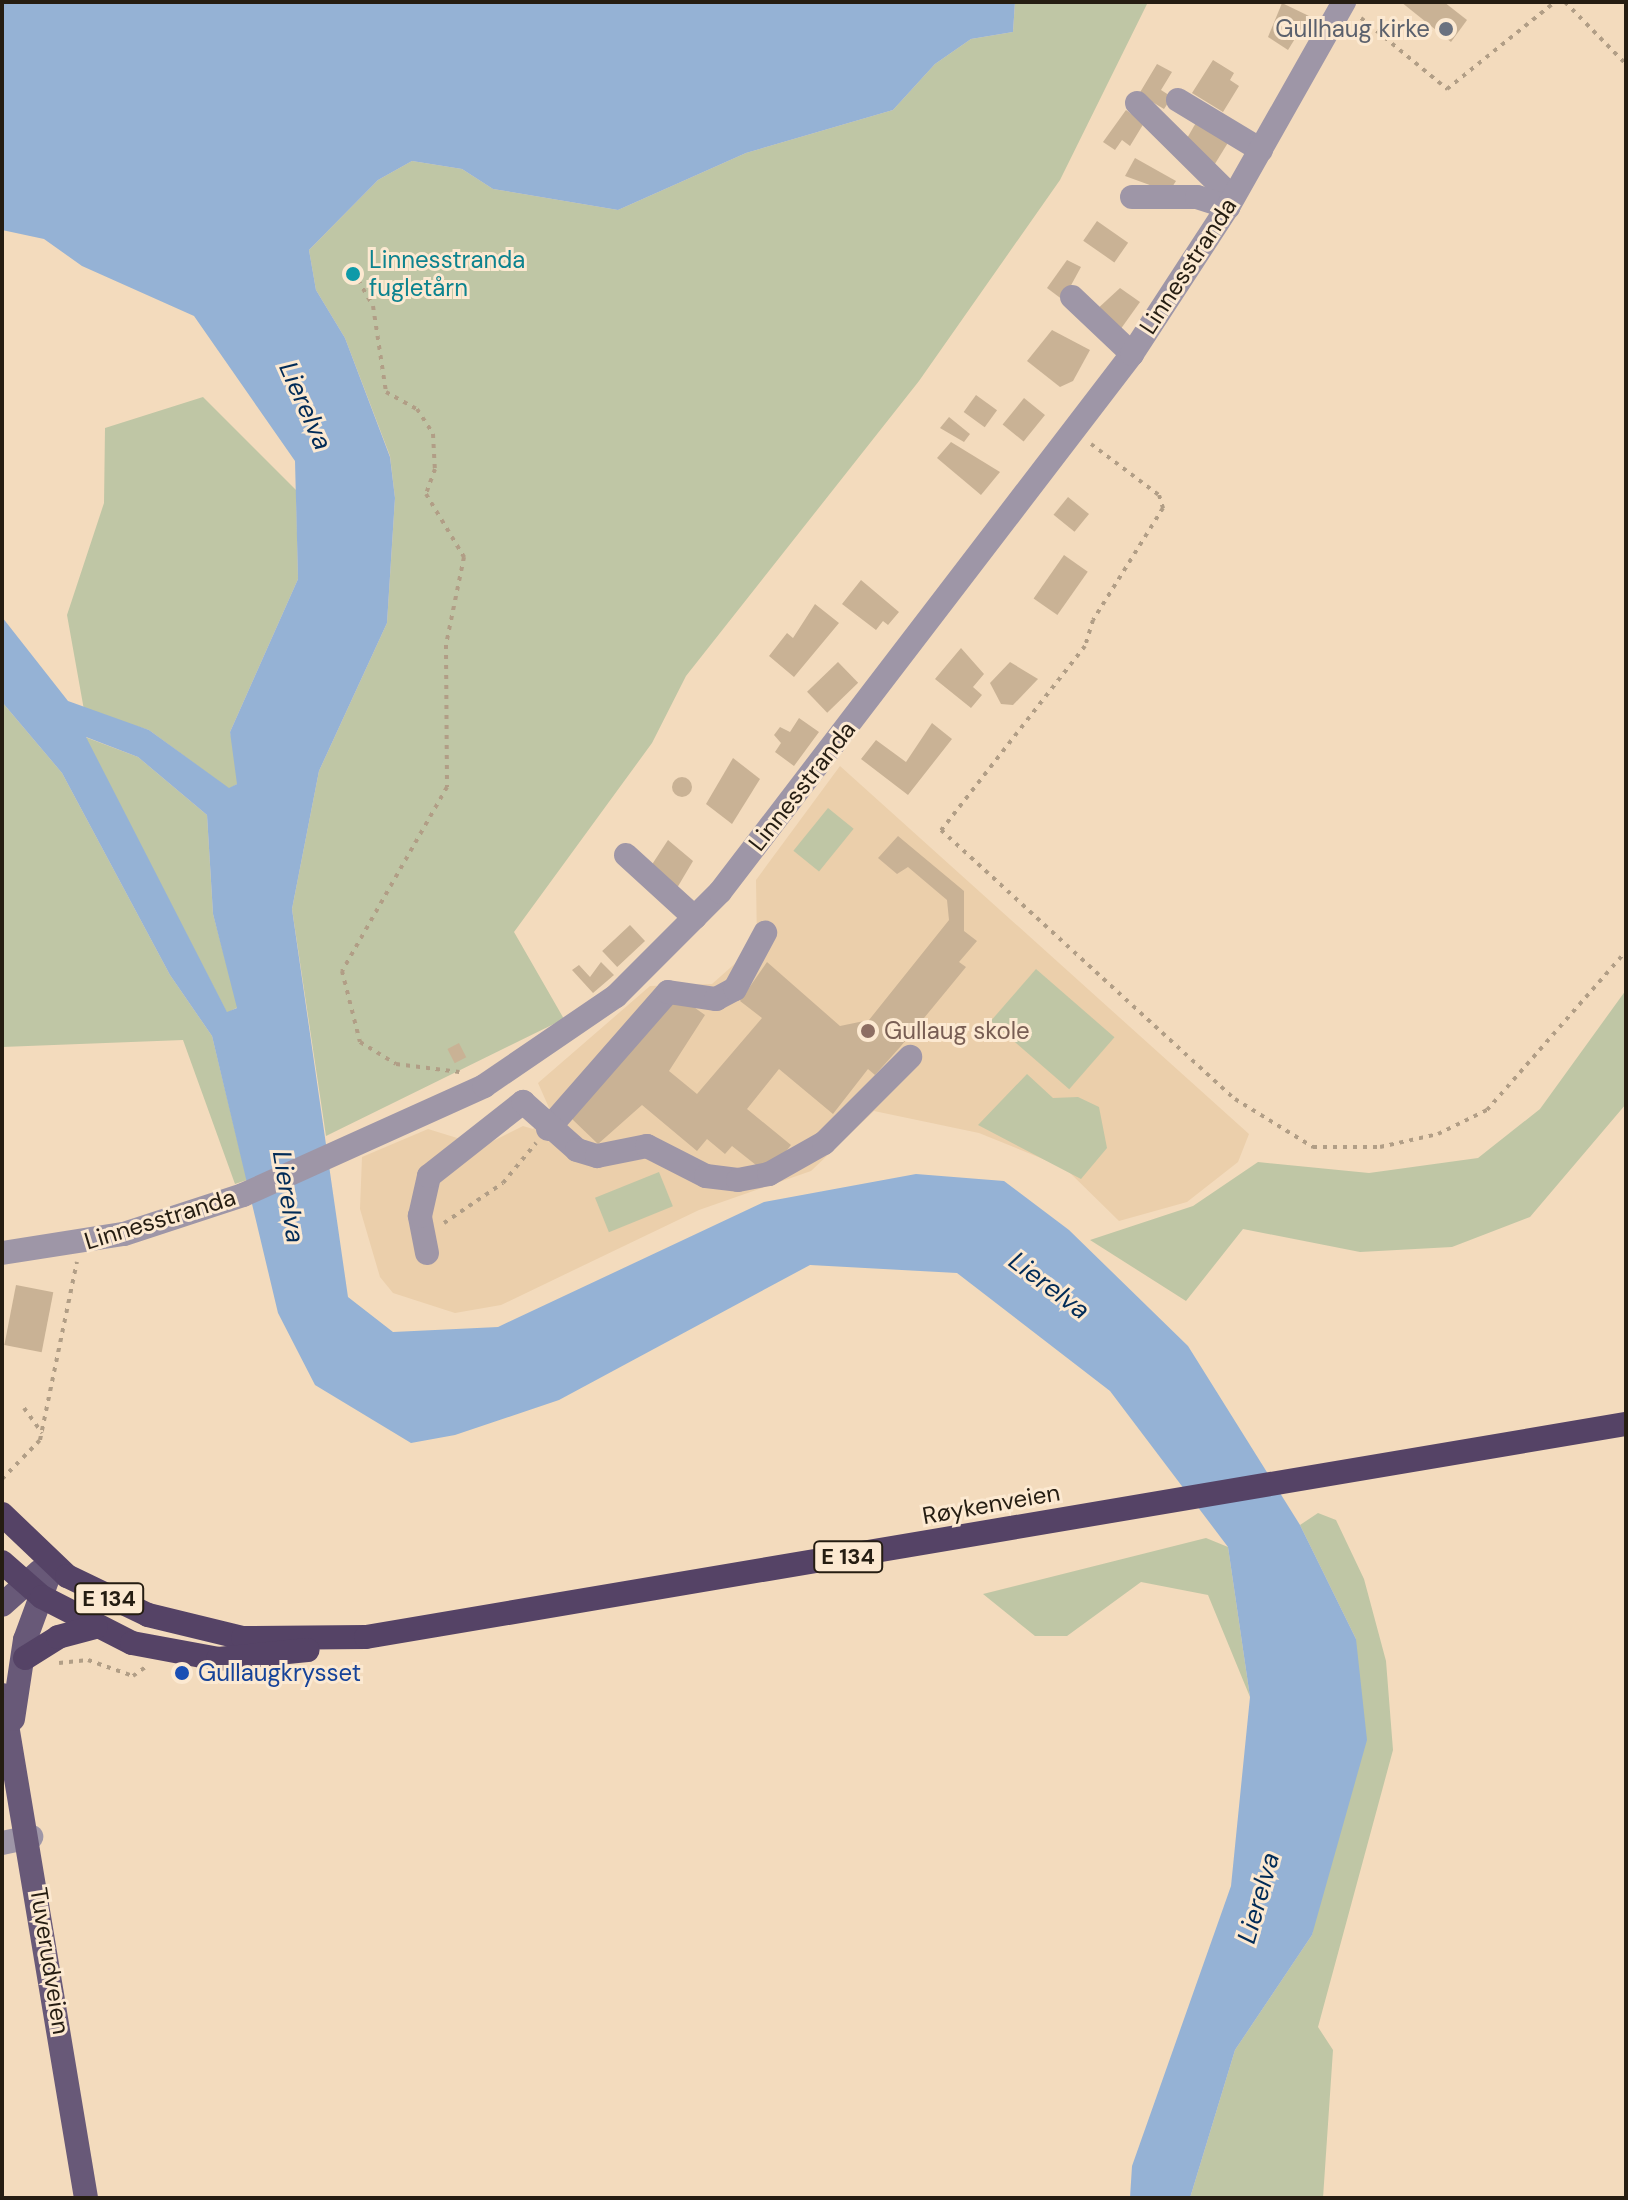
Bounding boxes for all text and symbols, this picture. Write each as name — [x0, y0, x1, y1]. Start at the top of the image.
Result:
place label: Gullhaug kirke — [1275, 15, 1430, 43]
marker: Gullhaug kirke — [1437, 20, 1455, 38]
street label: Linnesstranda — [1133, 193, 1243, 339]
place label: Linnesstranda fugletårn — [369, 246, 525, 302]
marker: Linnesstranda fugletårn — [344, 265, 362, 283]
water label: Lierelva — [272, 357, 338, 455]
street label: Linnesstranda — [743, 716, 861, 856]
place label: Gullaug skole — [884, 1017, 1030, 1045]
marker: Gullaug skole — [859, 1022, 877, 1040]
water label: Lierelva — [265, 1149, 311, 1245]
street label: Linnesstranda — [81, 1182, 239, 1256]
water label: Lierelva — [1002, 1246, 1096, 1326]
street label: Røykenveien — [920, 1478, 1062, 1530]
road number: E 134 — [812, 1539, 884, 1575]
road number: E 134 — [73, 1581, 145, 1617]
place label: Gullaugkrysset — [198, 1659, 361, 1687]
marker: Gullaugkrysset — [173, 1664, 191, 1682]
water label: Lierelva — [1231, 1849, 1287, 1947]
street label: Tuverudveien — [24, 1886, 76, 2036]

